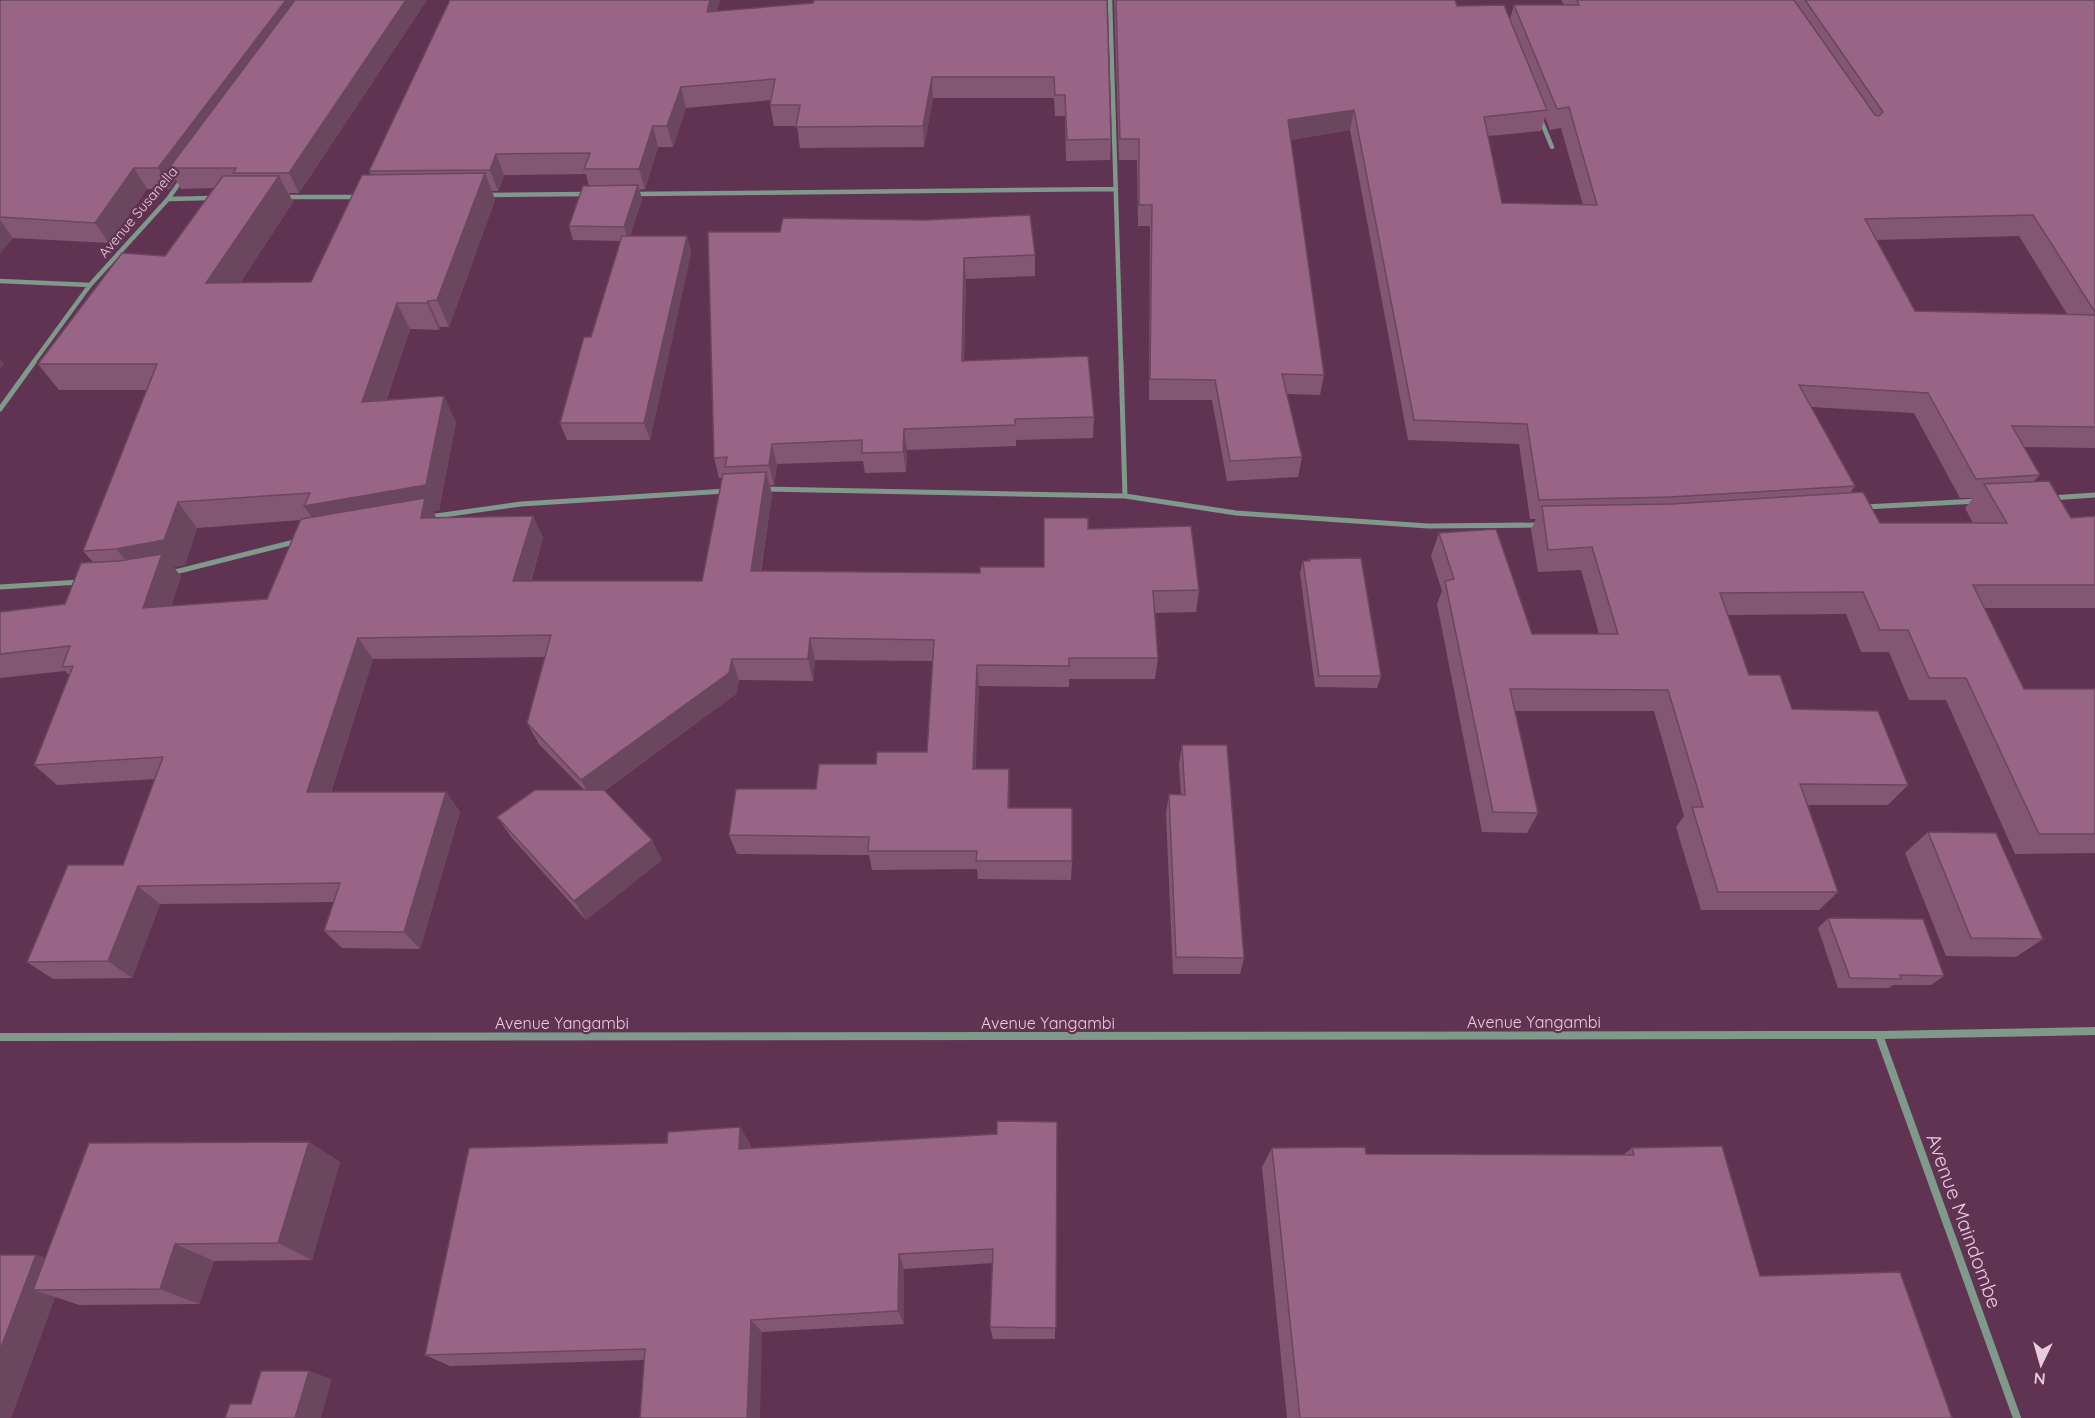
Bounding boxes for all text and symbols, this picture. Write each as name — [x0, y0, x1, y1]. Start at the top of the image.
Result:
street label: Avenue Susanella — [95, 163, 181, 261]
street label: Avenue Yangambi — [1467, 1012, 1601, 1032]
street label: Avenue Yangambi — [495, 1013, 629, 1033]
street label: Avenue Yangambi — [981, 1013, 1115, 1033]
street label: Avenue Maindombe — [1921, 1130, 2008, 1312]
north arrow — [2011, 1334, 2071, 1394]
text: N — [2033, 1368, 2046, 1389]

